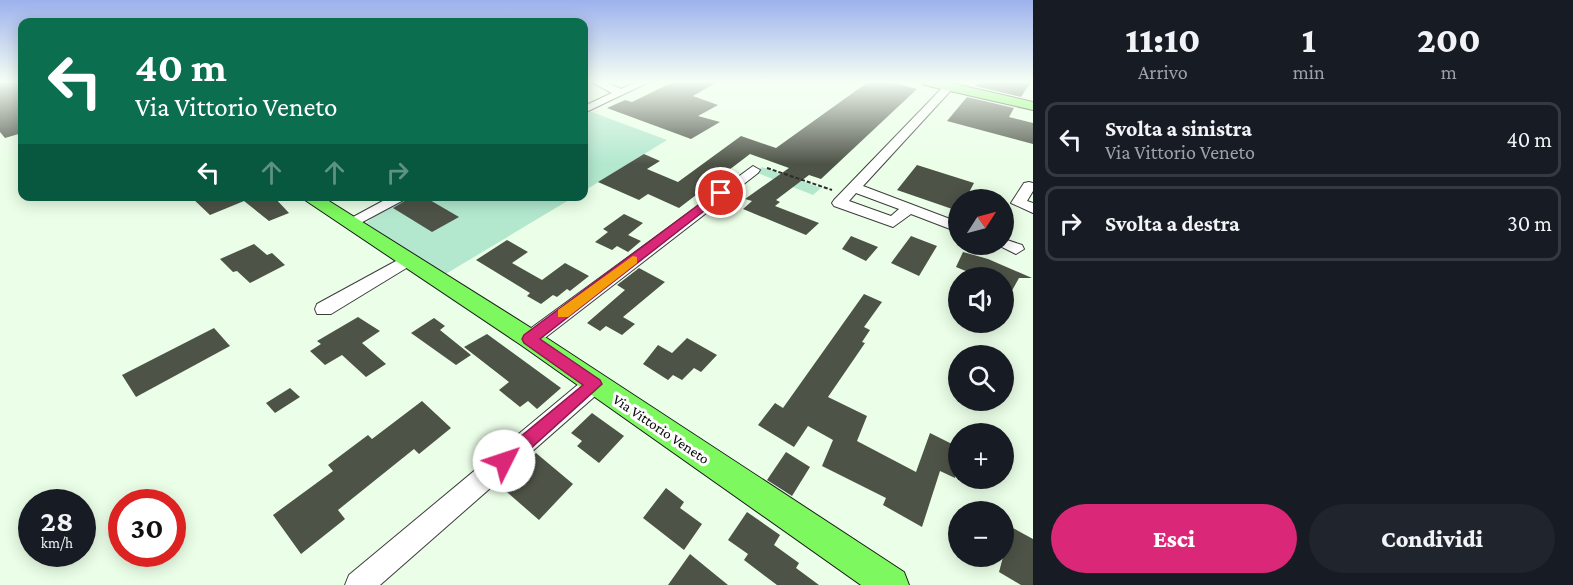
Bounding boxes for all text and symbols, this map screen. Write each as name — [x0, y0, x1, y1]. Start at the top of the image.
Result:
text: 11:10 — [1125, 20, 1201, 60]
text: 1 — [1302, 20, 1316, 60]
text: 200 — [1417, 20, 1481, 60]
icon: left — [36, 42, 114, 120]
text: 40 m — [135, 43, 227, 90]
text: Arrivo — [1138, 61, 1188, 83]
text: min — [1293, 61, 1325, 83]
text: m — [1441, 61, 1457, 83]
text: Via Vittorio Veneto — [135, 92, 338, 122]
text: Svolta a sinistra — [1105, 116, 1252, 141]
icon: left — [1054, 123, 1087, 156]
text: 40 m — [1507, 127, 1552, 152]
text: Via Vittorio Veneto — [1105, 141, 1255, 163]
icon: left — [192, 156, 225, 189]
icon: ahead — [255, 156, 288, 189]
icon: ahead — [318, 156, 351, 189]
icon: right — [381, 156, 414, 189]
pin — [695, 167, 746, 218]
icon: arrive — [704, 176, 737, 209]
north arrow — [948, 189, 1014, 255]
map controls — [948, 189, 1014, 567]
icon: right — [1054, 207, 1087, 240]
text: Svolta a destra — [1105, 211, 1240, 236]
text: 30 m — [1507, 211, 1552, 236]
button: sound — [948, 267, 1014, 333]
button: search — [948, 345, 1014, 411]
street label: Via Vittorio Veneto — [610, 391, 712, 467]
button: + — [948, 423, 1014, 489]
position arrow — [472, 429, 536, 493]
speed limit sign: 30 — [108, 489, 186, 567]
button: − — [948, 501, 1014, 567]
text: 28 — [41, 504, 73, 537]
button: Esci — [1051, 504, 1297, 573]
button: Condividi — [1309, 504, 1555, 573]
text: km/h — [41, 535, 73, 551]

